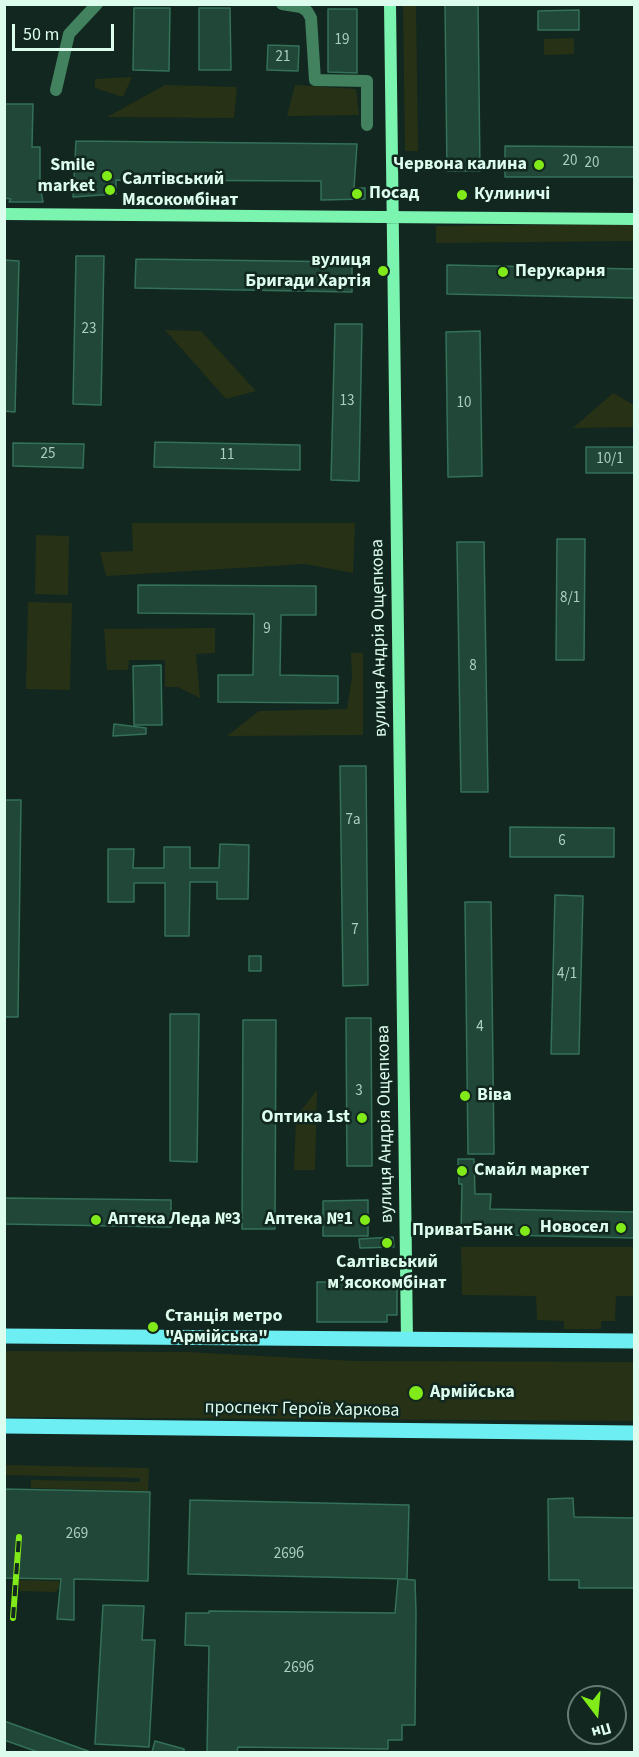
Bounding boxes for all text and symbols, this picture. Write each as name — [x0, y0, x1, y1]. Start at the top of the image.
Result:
scale bar — [15, 12, 117, 50]
text: 50 m — [23, 22, 59, 47]
house number: 19 — [335, 32, 349, 50]
house number: 21 — [276, 49, 290, 67]
house number: 20 — [563, 153, 577, 171]
place label: Червона калина — [393, 154, 527, 176]
place label: Smile market — [38, 155, 95, 198]
house number: 20 — [585, 155, 599, 173]
marker: Червона калина — [532, 158, 546, 172]
marker: Smile market — [100, 169, 114, 183]
place label: Салтівський Мясокомбінат — [122, 169, 238, 212]
marker: Салтівський Мясокомбінат — [103, 183, 117, 197]
place label: Посад — [369, 183, 419, 205]
place label: Кулиничі — [474, 184, 550, 206]
marker: Посад — [350, 187, 364, 201]
marker: Кулиничі — [455, 188, 469, 202]
place label: вулиця Бригади Хартія — [245, 250, 371, 292]
place label: Перукарня — [515, 261, 606, 283]
marker: вулиця Бригади Хартія — [376, 264, 390, 278]
marker: Перукарня — [496, 265, 510, 279]
house number: 23 — [82, 321, 96, 339]
house number: 13 — [340, 393, 354, 411]
house number: 10 — [457, 395, 471, 413]
house number: 25 — [41, 446, 55, 464]
house number: 11 — [220, 447, 234, 465]
house number: 10/1 — [596, 451, 624, 469]
street label: вулиця Андрія Ощепкова — [367, 539, 393, 737]
house number: 8/1 — [560, 590, 580, 608]
house number: 9 — [263, 621, 271, 639]
house number: 8 — [469, 658, 477, 676]
house number: 7а — [345, 812, 361, 830]
house number: 6 — [558, 833, 566, 851]
house number: 7 — [351, 922, 359, 940]
house number: 4/1 — [557, 966, 577, 984]
house number: 4 — [476, 1019, 484, 1037]
street label: вулиця Андрія Ощепкова — [373, 1025, 399, 1223]
house number: 3 — [355, 1083, 363, 1101]
place label: Віва — [477, 1085, 512, 1107]
marker: Віва — [458, 1089, 472, 1103]
place label: Оптика 1st — [261, 1107, 350, 1129]
marker: Оптика 1st — [355, 1111, 369, 1125]
place label: Смайл маркет — [474, 1160, 589, 1182]
marker: Смайл маркет — [455, 1164, 469, 1178]
place label: Аптека Леда №3 — [108, 1209, 241, 1231]
place label: Аптека №1 — [265, 1209, 353, 1231]
marker: Аптека Леда №3 — [89, 1213, 103, 1227]
marker: Аптека №1 — [358, 1213, 372, 1227]
place label: Новосел — [540, 1217, 609, 1239]
place label: ПриватБанк — [412, 1220, 513, 1242]
marker: Новосел — [614, 1221, 628, 1235]
marker: ПриватБанк — [518, 1224, 532, 1238]
marker: Салтівський мʼясокомбінат — [380, 1236, 394, 1250]
place label: Салтівський мʼясокомбінат — [327, 1252, 447, 1294]
place label: Станція метро "Армійська" — [165, 1306, 283, 1348]
marker: Станція метро "Армійська" — [146, 1320, 160, 1334]
place label: Армійська — [430, 1382, 515, 1404]
marker: Армійська — [407, 1384, 425, 1402]
street label: проспект Героїв Харкова — [204, 1398, 400, 1422]
house number: 269 — [66, 1526, 88, 1544]
house number: 269б — [274, 1546, 304, 1564]
house number: 269б — [284, 1660, 314, 1678]
north arrow — [567, 1685, 627, 1745]
text: Пн — [589, 1717, 614, 1744]

